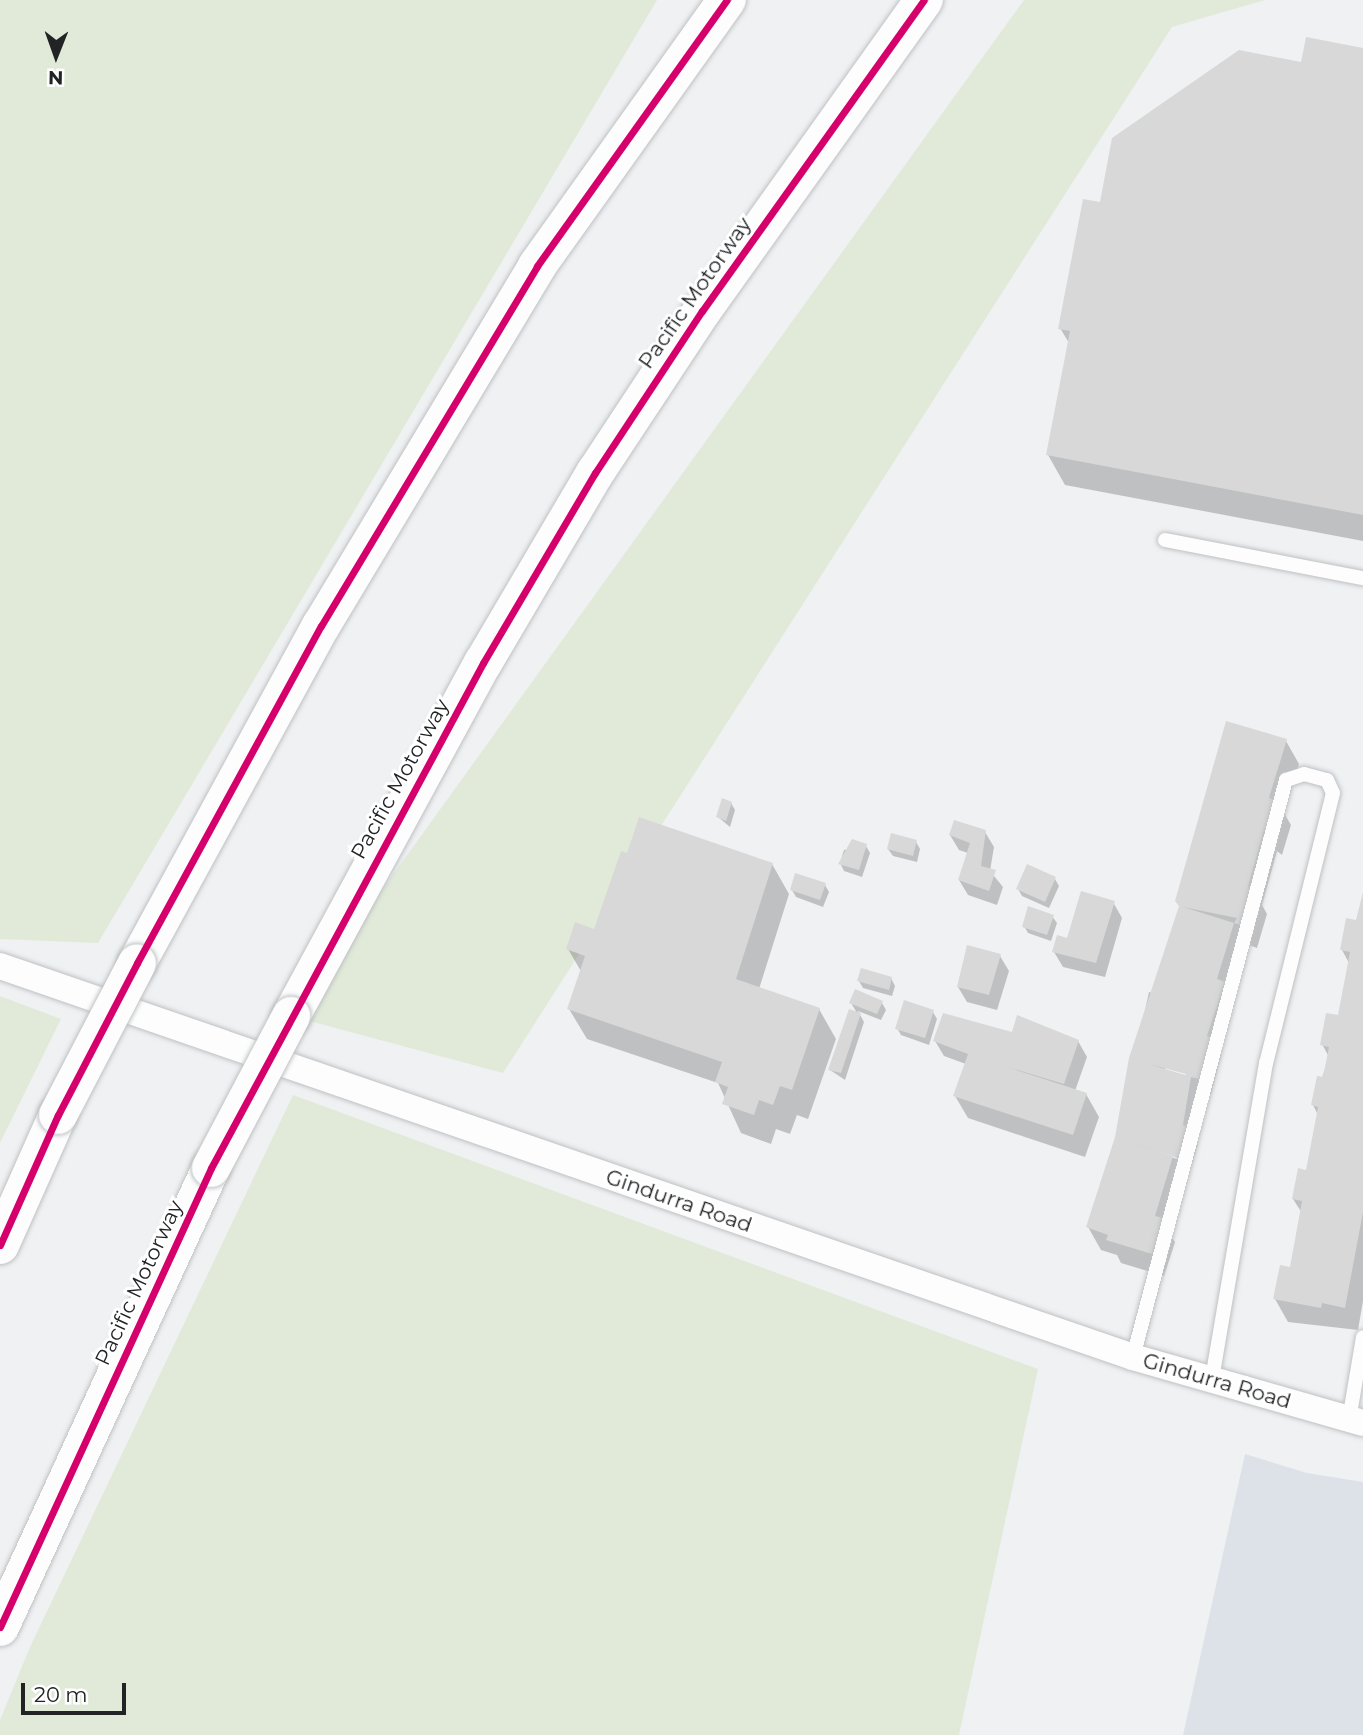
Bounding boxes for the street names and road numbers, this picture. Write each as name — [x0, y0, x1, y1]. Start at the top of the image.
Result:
street label: Pacific Motorway — [633, 212, 757, 374]
street label: Pacific Motorway — [346, 695, 454, 863]
street label: Gindurra Road — [603, 1164, 755, 1238]
street label: Pacific Motorway — [90, 1197, 188, 1369]
street label: Gindurra Road — [1140, 1348, 1294, 1414]

